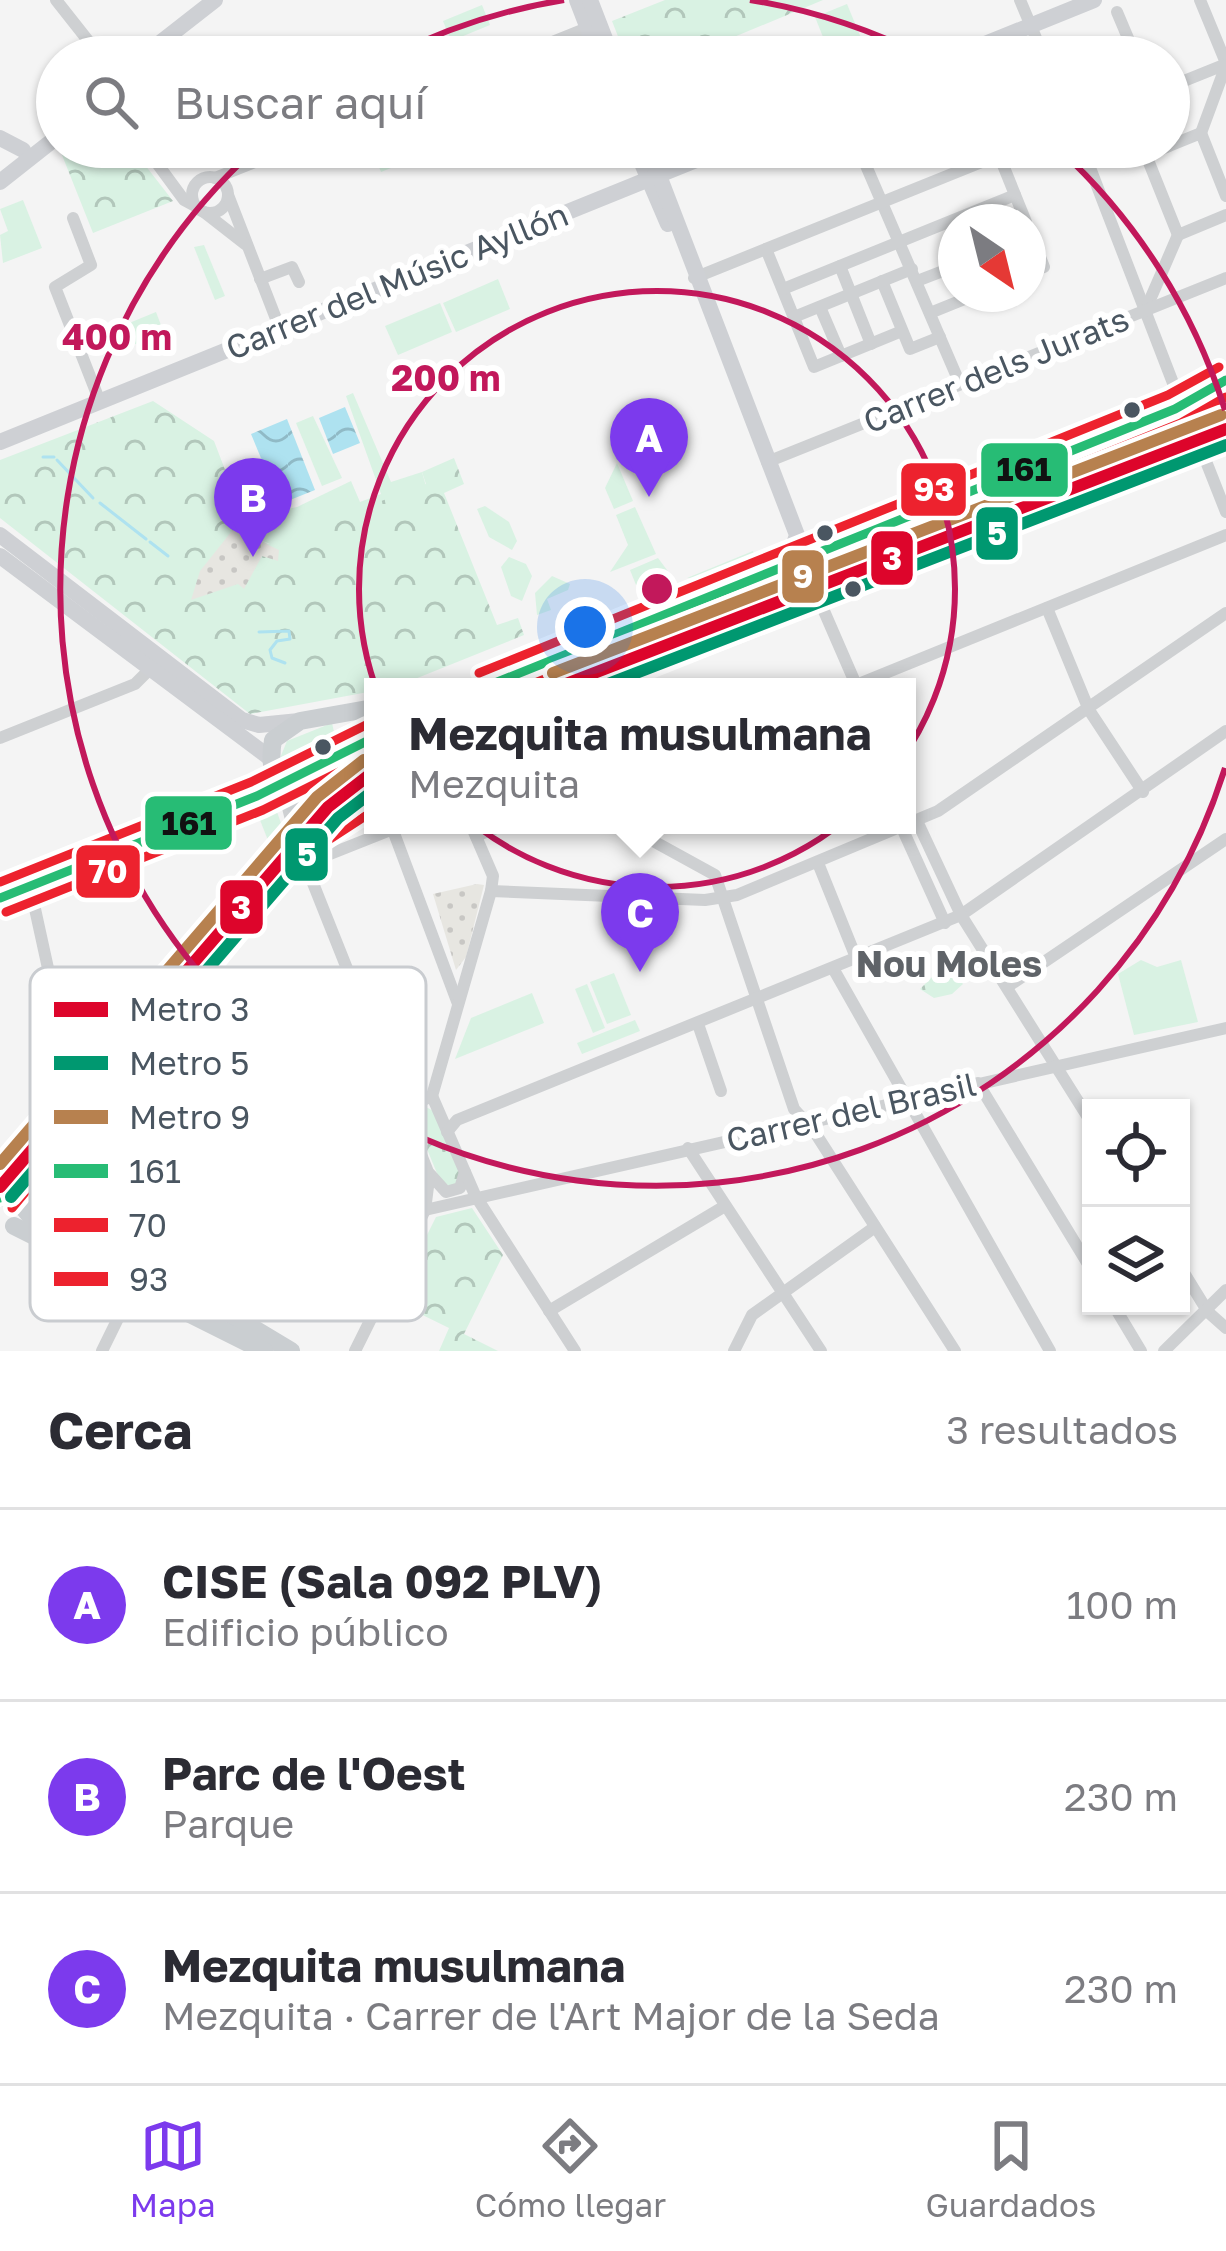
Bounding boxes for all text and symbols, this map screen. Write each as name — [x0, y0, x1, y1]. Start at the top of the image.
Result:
search box — [36, 36, 1190, 168]
icon: search — [78, 69, 144, 135]
text: Buscar aquí — [174, 75, 426, 129]
street label: Carrer del Músic Ayllón — [220, 194, 574, 367]
north arrow — [938, 204, 1046, 312]
street label: Carrer dels Jurats — [858, 299, 1134, 440]
text: 400 m — [62, 315, 172, 358]
text: 200 m — [391, 356, 501, 399]
pin: A — [610, 398, 688, 497]
unlabelled marker — [1121, 399, 1143, 421]
line badge: 161 — [979, 441, 1070, 499]
text: 161 — [997, 449, 1051, 488]
pin: B — [214, 458, 292, 557]
line badge: 93 — [899, 461, 968, 518]
text: 93 — [913, 469, 955, 508]
line badge: 5 — [974, 505, 1020, 562]
text: 5 — [987, 513, 1007, 552]
unlabelled marker — [814, 522, 836, 544]
line badge: 3 — [869, 529, 915, 587]
text: 3 — [882, 538, 902, 577]
line badge: 9 — [780, 548, 826, 605]
text: 9 — [793, 556, 813, 595]
centre of rings — [636, 568, 678, 610]
unlabelled marker — [842, 578, 864, 600]
your location — [555, 597, 615, 657]
popup — [364, 678, 916, 834]
text: Mezquita musulmana — [408, 706, 872, 760]
unlabelled marker — [312, 736, 334, 758]
text: Mezquita — [408, 760, 580, 807]
line badge: 161 — [143, 794, 234, 852]
text: 161 — [162, 803, 216, 842]
line badge: 5 — [283, 826, 330, 883]
text: 5 — [297, 834, 317, 873]
line badge: 70 — [74, 843, 142, 900]
text: 70 — [88, 851, 128, 890]
pin: C — [601, 873, 679, 972]
line badge: 3 — [218, 878, 265, 936]
text: 3 — [231, 887, 251, 926]
district label: Nou Moles — [856, 942, 1042, 985]
legend — [30, 967, 426, 1321]
text: Metro 3 — [129, 989, 250, 1028]
text: Metro 5 — [129, 1043, 249, 1082]
street label: Carrer del Brasil — [722, 1064, 980, 1159]
text: Metro 9 — [129, 1097, 250, 1136]
map controls — [1082, 1099, 1190, 1315]
button: locate — [1082, 1099, 1190, 1207]
text: 161 — [129, 1151, 181, 1190]
text: 70 — [129, 1205, 167, 1244]
button: layers — [1082, 1207, 1190, 1315]
text: 93 — [129, 1259, 168, 1298]
text: Cerca — [48, 1399, 192, 1460]
text: 3 resultados — [946, 1406, 1178, 1453]
text: CISE (Sala 092 PLV) — [162, 1554, 602, 1608]
text: A — [73, 1581, 101, 1628]
text: 100 m — [1066, 1581, 1178, 1628]
text: Edificio público — [162, 1608, 449, 1655]
text: Parc de l'Oest — [162, 1746, 466, 1800]
text: B — [73, 1773, 101, 1820]
text: 230 m — [1064, 1773, 1178, 1820]
text: Parque — [162, 1800, 294, 1847]
text: Mezquita musulmana — [162, 1938, 625, 1992]
text: C — [73, 1965, 101, 2012]
text: 230 m — [1064, 1965, 1178, 2012]
text: Mezquita · Carrer de l'Art Major de la Seda — [162, 1992, 940, 2039]
tab: Mapa — [130, 2113, 216, 2224]
tab: Cómo llegar — [475, 2113, 666, 2224]
tab: Guardados — [925, 2113, 1096, 2224]

